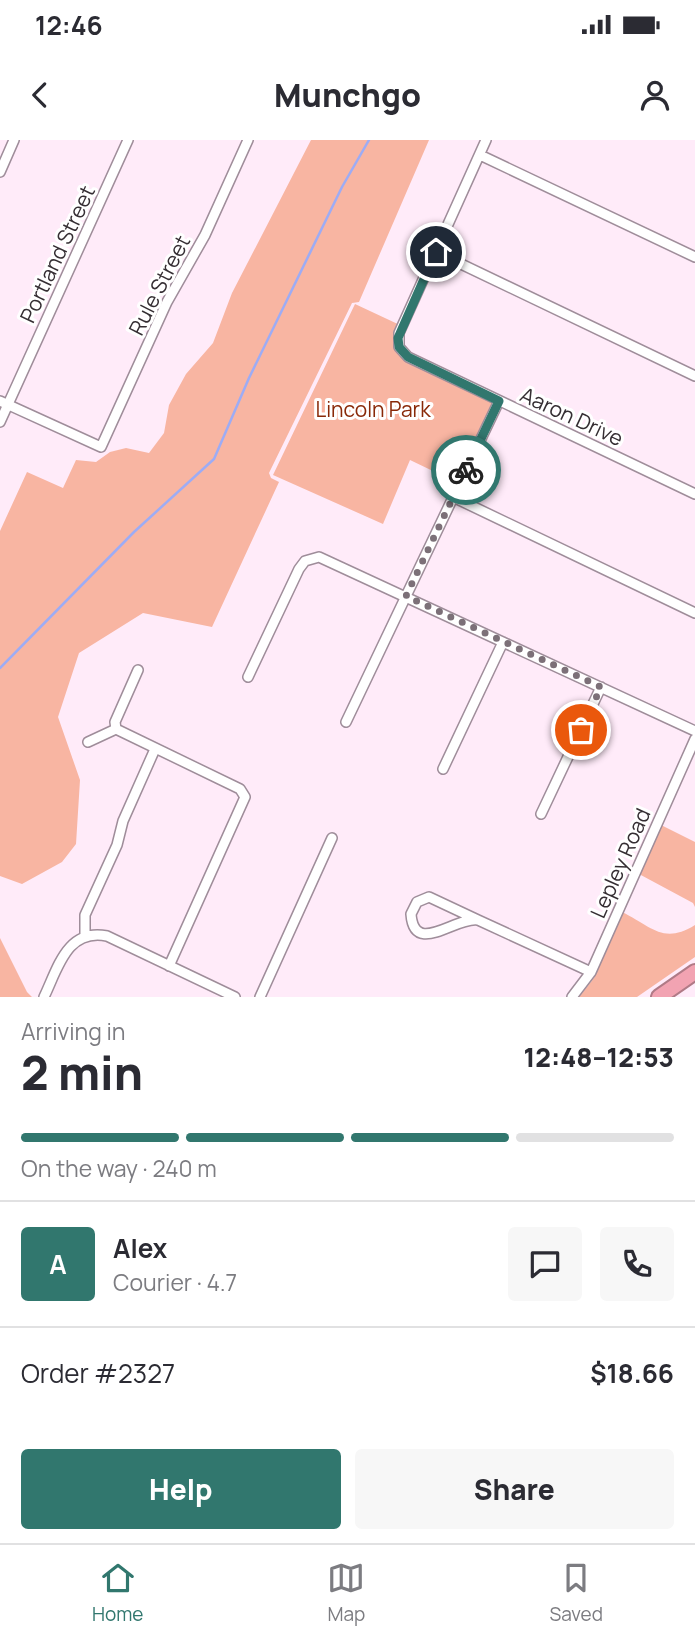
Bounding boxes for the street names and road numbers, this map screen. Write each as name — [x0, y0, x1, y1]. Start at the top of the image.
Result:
street label: Portland Street — [13, 181, 101, 327]
street label: Rule Street — [122, 230, 196, 340]
street label: Aaron Drive — [516, 380, 628, 452]
street label: Lepley Road — [583, 804, 657, 922]

